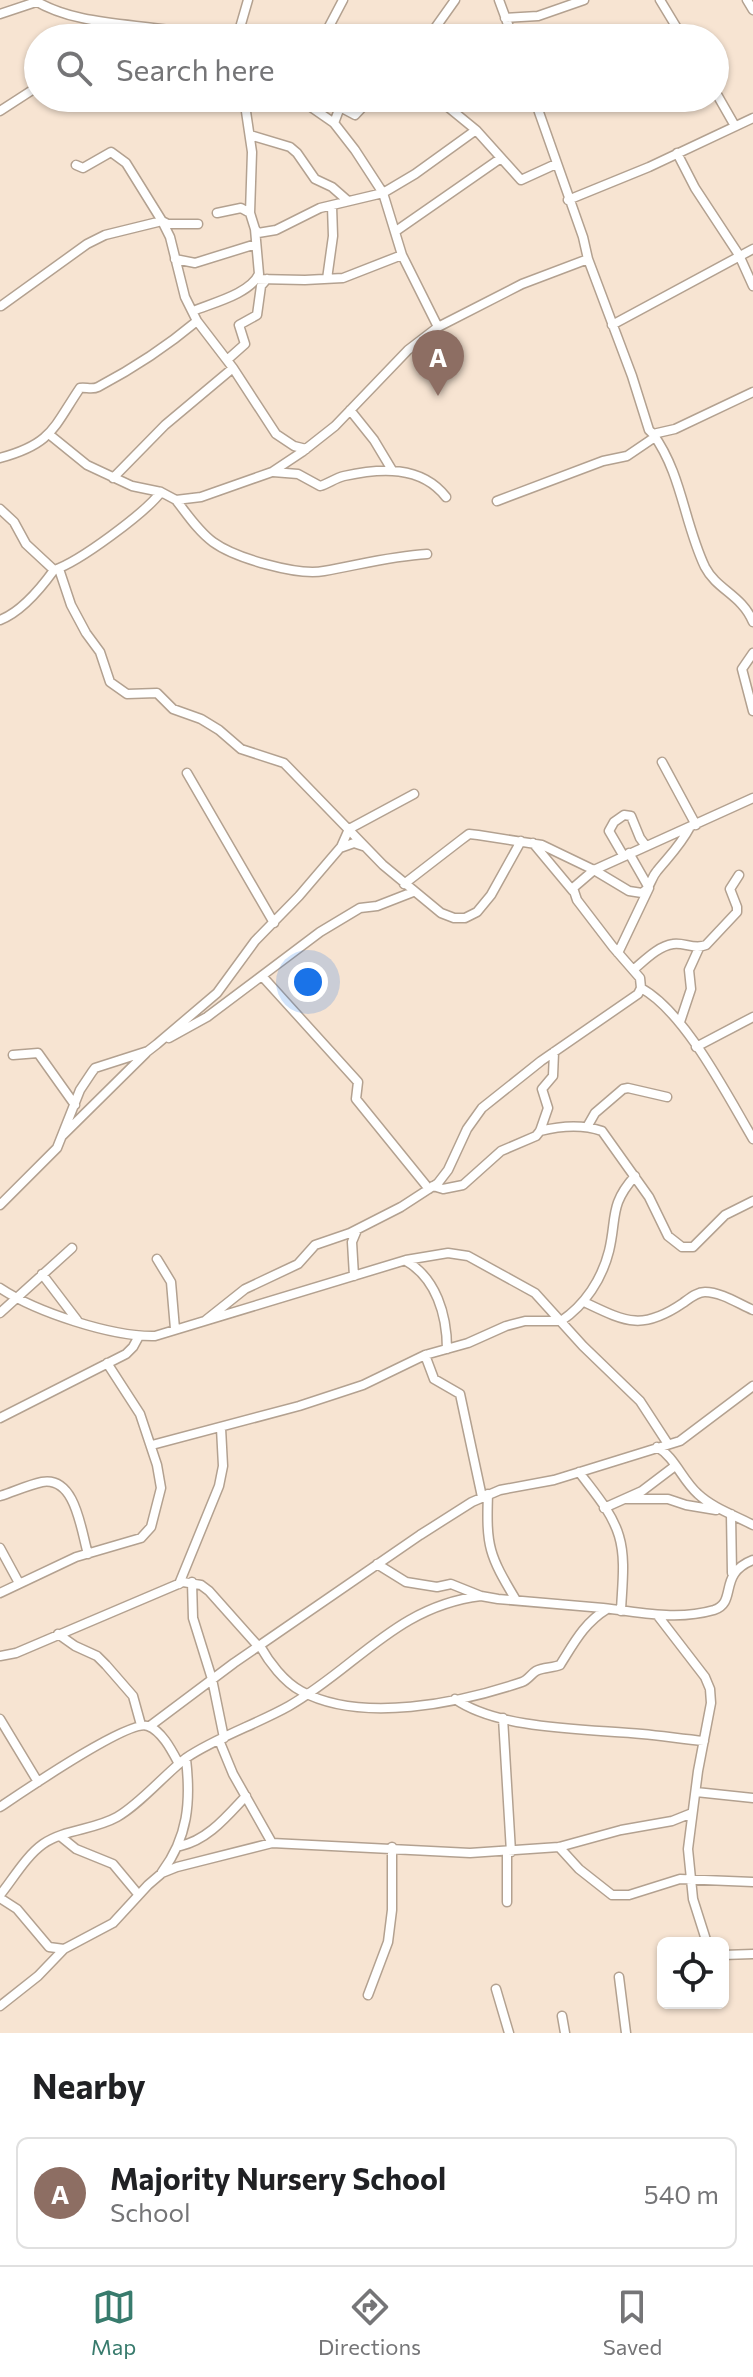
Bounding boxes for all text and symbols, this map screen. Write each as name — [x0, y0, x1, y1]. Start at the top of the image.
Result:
search box — [24, 24, 729, 112]
icon: search — [52, 46, 96, 90]
text: Search here — [116, 50, 275, 87]
pin: A — [412, 330, 464, 396]
your location — [288, 962, 328, 1002]
map controls — [657, 1937, 729, 2009]
button: locate — [657, 1937, 729, 2009]
text: Nearby — [32, 2064, 146, 2106]
text: Majority Nursery School — [110, 2159, 446, 2196]
text: A — [51, 2178, 69, 2209]
text: 540 m — [644, 2178, 719, 2209]
text: School — [110, 2196, 191, 2227]
tab: Map — [91, 2285, 136, 2360]
tab: Directions — [318, 2285, 421, 2360]
tab: Saved — [603, 2285, 662, 2360]

